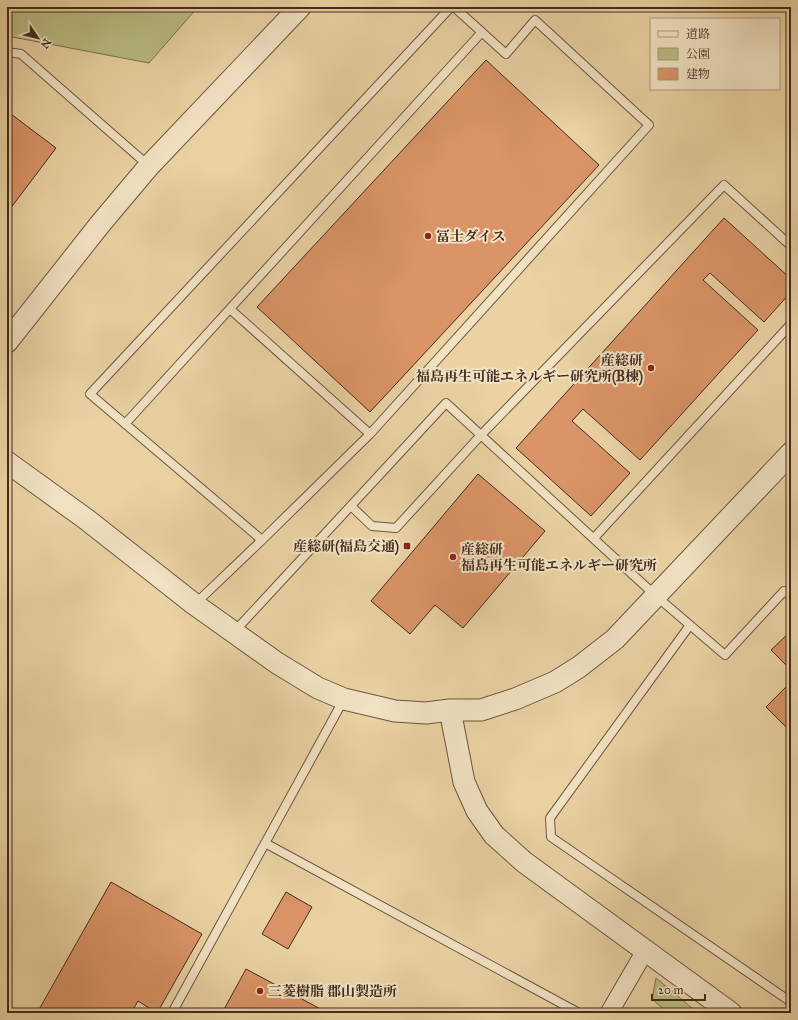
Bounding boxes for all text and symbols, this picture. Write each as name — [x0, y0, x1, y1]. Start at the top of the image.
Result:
north arrow — [18, 18, 58, 58]
legend — [650, 18, 780, 90]
text: 道路 — [686, 27, 710, 41]
text: N — [37, 36, 54, 52]
text: 公園 — [686, 47, 710, 61]
text: 建物 — [686, 67, 710, 81]
place label: 冨士ダイス — [436, 228, 506, 245]
marker: 冨士ダイス — [423, 231, 433, 241]
place label: 産総研 福島再生可能エネルギー研究所(B棟) — [416, 352, 643, 386]
marker: 産総研 福島再生可能エネルギー研究所(B棟) — [646, 363, 656, 373]
place label: 産総研(福島交通) — [293, 538, 399, 556]
marker: 産総研(福島交通) — [402, 541, 412, 551]
place label: 産総研 福島再生可能エネルギー研究所 — [461, 541, 657, 574]
marker: 産総研 福島再生可能エネルギー研究所 — [448, 552, 458, 562]
scale bar — [652, 976, 705, 1002]
place label: 三菱樹脂 郡山製造所 — [268, 983, 397, 1000]
text: 20 m — [658, 983, 684, 997]
marker: 三菱樹脂 郡山製造所 — [255, 986, 265, 996]

